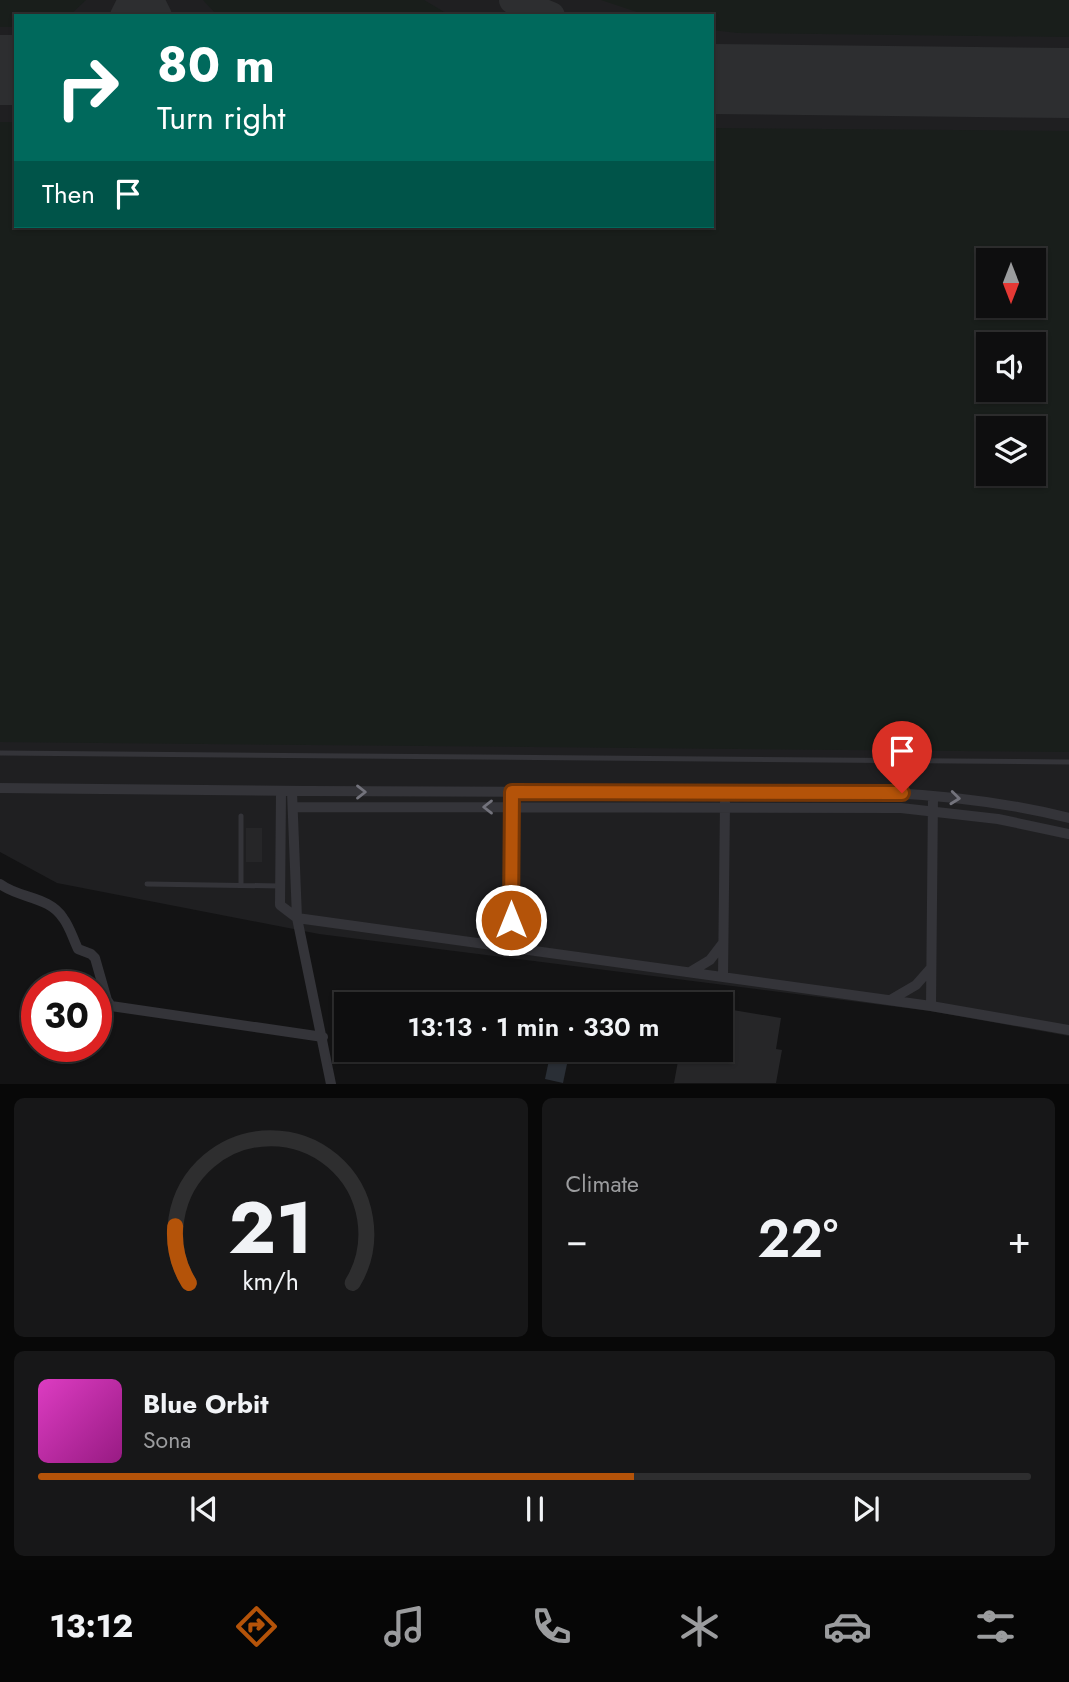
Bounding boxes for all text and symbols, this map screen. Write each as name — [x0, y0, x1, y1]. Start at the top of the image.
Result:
text: 80 m — [157, 30, 275, 100]
icon: right — [42, 42, 133, 133]
text: Turn right — [157, 95, 286, 141]
text: Then — [42, 175, 95, 213]
icon: arrive — [109, 175, 147, 213]
north arrow — [976, 248, 1046, 318]
map controls — [976, 248, 1046, 486]
button: sound — [976, 332, 1046, 402]
button: layers — [976, 416, 1046, 486]
pin — [872, 721, 932, 793]
icon: arrive — [883, 732, 921, 770]
one-way arrow — [356, 784, 366, 800]
one-way arrow — [950, 791, 961, 806]
one-way arrow — [483, 799, 493, 815]
position arrow — [474, 883, 548, 957]
speed limit sign: 30 — [21, 971, 112, 1062]
text: 13:13 · 1 min · 330 m — [407, 1008, 660, 1046]
text: Climate — [566, 1167, 639, 1201]
text: 21 — [228, 1176, 313, 1281]
text: 22° — [757, 1201, 838, 1277]
text: − — [566, 1212, 588, 1267]
text: + — [1008, 1212, 1031, 1267]
text: km/h — [242, 1263, 299, 1299]
text: Blue Orbit — [143, 1385, 268, 1423]
text: Sona — [143, 1423, 191, 1457]
icon: previous — [185, 1490, 223, 1528]
icon: pause — [516, 1490, 554, 1528]
icon: next — [847, 1490, 885, 1528]
icon: directions — [232, 1602, 281, 1651]
icon: music — [380, 1602, 429, 1651]
icon: phone — [527, 1602, 576, 1651]
icon: climate — [675, 1602, 724, 1651]
icon: car — [823, 1602, 872, 1651]
icon: filters — [971, 1602, 1020, 1651]
text: 13:12 — [49, 1603, 133, 1649]

